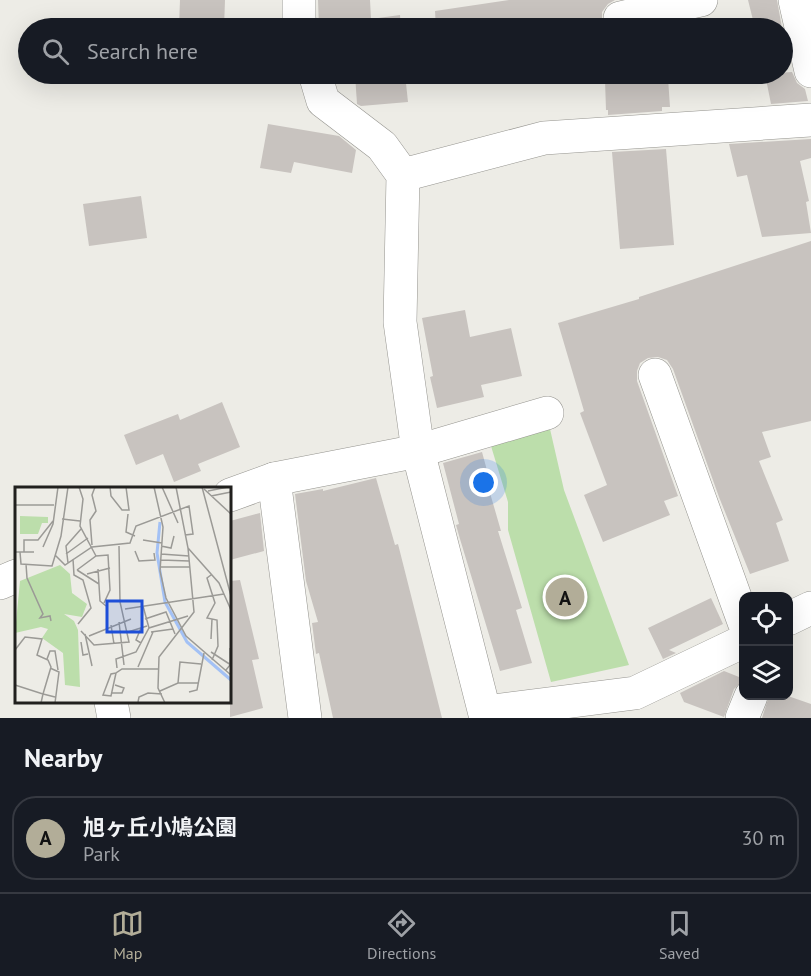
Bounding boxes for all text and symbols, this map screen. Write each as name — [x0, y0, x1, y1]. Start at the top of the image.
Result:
search box — [18, 18, 793, 84]
icon: search — [39, 35, 72, 68]
text: Search here — [87, 37, 198, 65]
your location — [469, 468, 498, 497]
inset map — [15, 487, 231, 703]
pin: A — [546, 574, 584, 620]
map controls — [739, 592, 793, 700]
button: locate — [739, 592, 793, 646]
button: layers — [739, 646, 793, 700]
text: Nearby — [24, 741, 102, 774]
text: 旭ヶ丘小鳩公園 — [83, 813, 237, 841]
text: A — [39, 825, 52, 851]
text: 30 m — [742, 825, 785, 851]
text: Park — [83, 841, 120, 867]
tab: Map — [111, 907, 144, 963]
tab: Directions — [367, 907, 436, 963]
tab: Saved — [659, 907, 700, 963]

